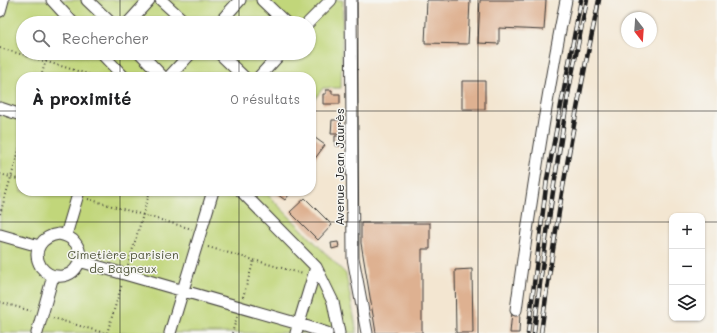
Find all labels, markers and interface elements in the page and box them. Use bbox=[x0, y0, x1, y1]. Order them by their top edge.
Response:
north arrow bbox=[621, 12, 657, 48]
search box bbox=[16, 16, 316, 60]
icon: search bbox=[30, 27, 52, 49]
text: Rechercher bbox=[62, 28, 149, 48]
text: À proximité bbox=[32, 87, 131, 109]
text: 0 résultats bbox=[230, 90, 300, 107]
street label: Avenue Jean Jaurès bbox=[331, 108, 347, 226]
map controls bbox=[669, 213, 705, 321]
button: + bbox=[669, 213, 705, 249]
park label: Cimetière parisien de Bagneux bbox=[67, 246, 179, 276]
button: − bbox=[669, 249, 705, 285]
button: layers bbox=[669, 285, 705, 321]

